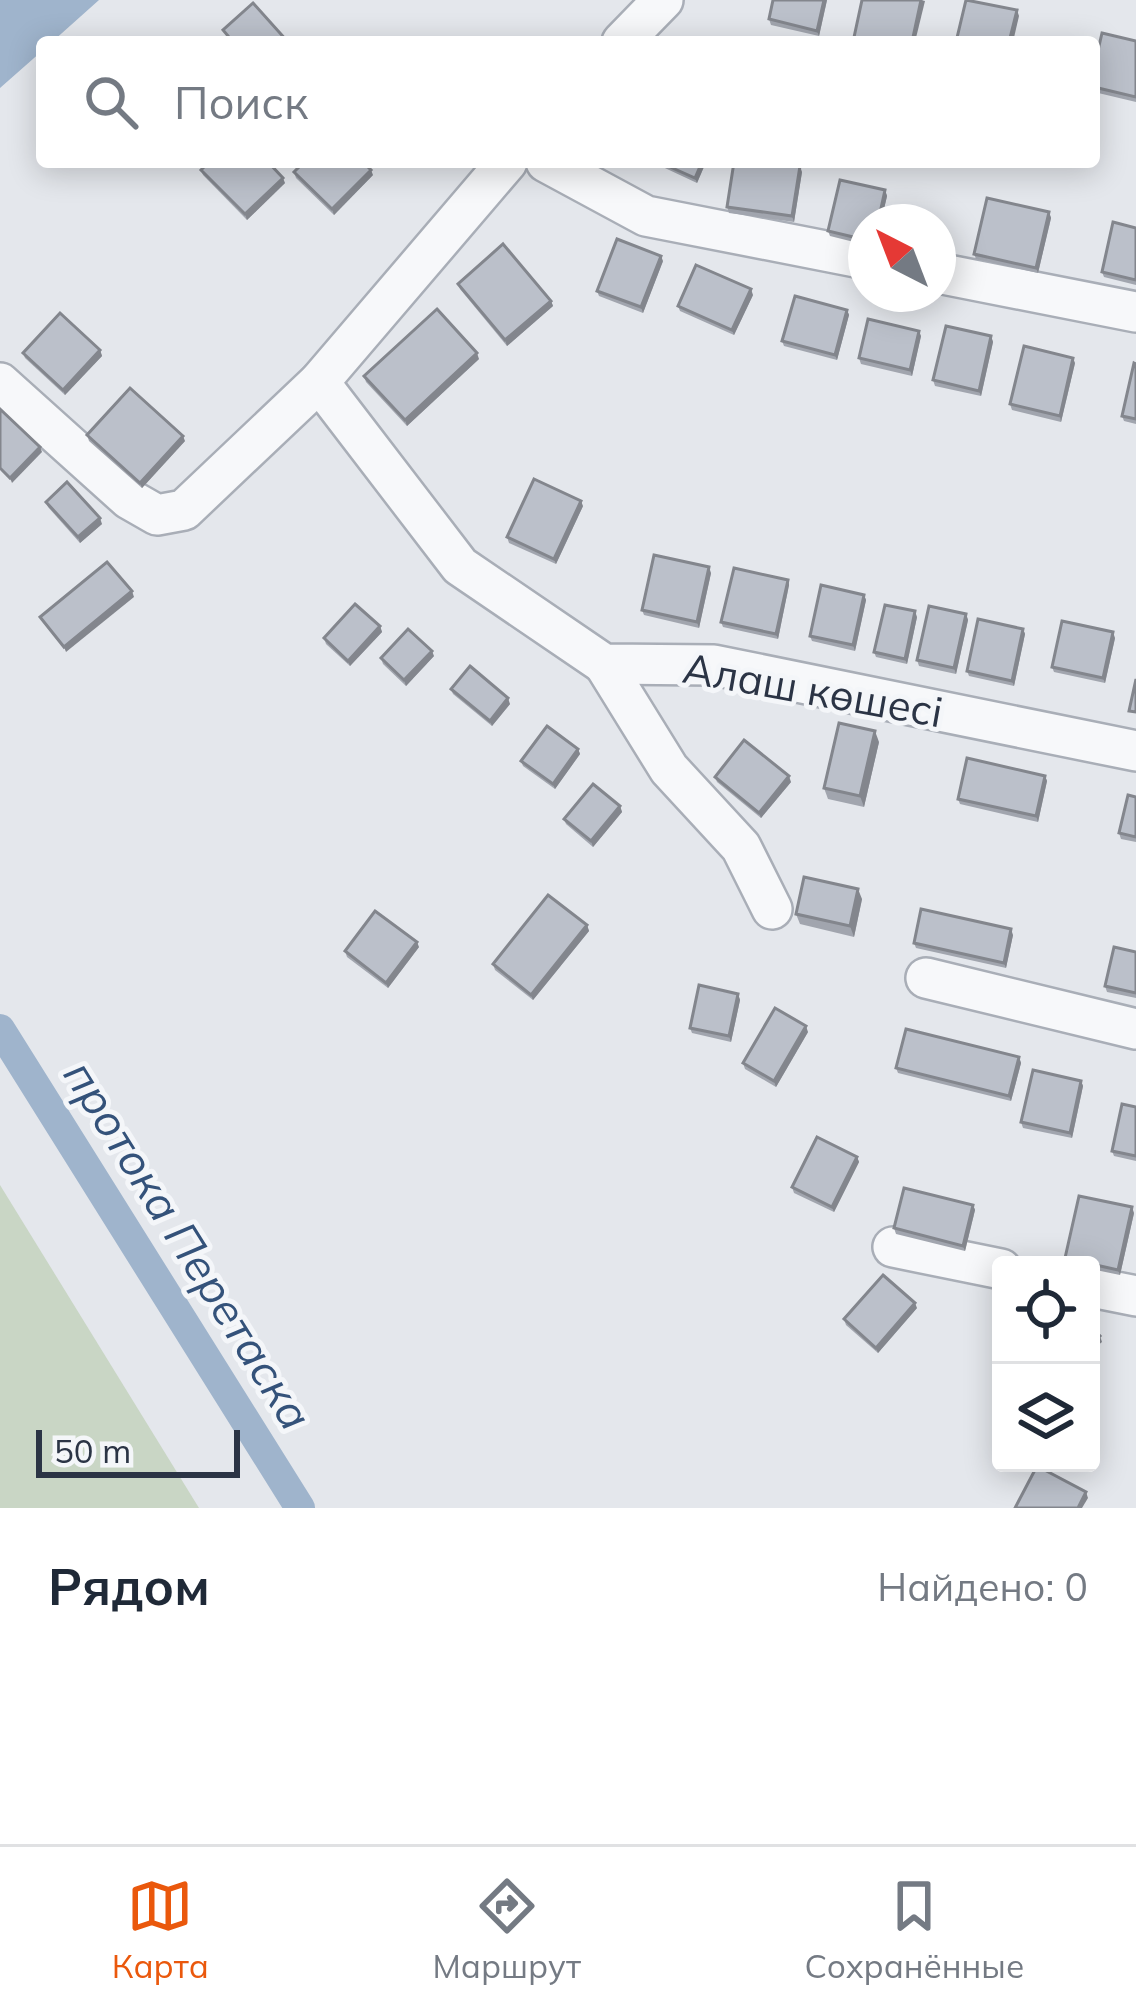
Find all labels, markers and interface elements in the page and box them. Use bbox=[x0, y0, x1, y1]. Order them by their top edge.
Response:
search box bbox=[36, 36, 1100, 168]
icon: search bbox=[78, 69, 144, 135]
text: Поиск bbox=[174, 74, 308, 130]
north arrow bbox=[848, 204, 956, 312]
street label: Алаш көшесі bbox=[679, 641, 947, 738]
water label: протока Перетаска bbox=[53, 1050, 325, 1439]
map controls bbox=[992, 1256, 1100, 1472]
button: locate bbox=[992, 1256, 1100, 1364]
button: layers bbox=[992, 1364, 1100, 1472]
scale bar bbox=[36, 1424, 240, 1477]
text: 50 m bbox=[54, 1430, 131, 1471]
text: Рядом bbox=[48, 1554, 210, 1618]
text: Найдено: 0 bbox=[877, 1562, 1088, 1611]
tab: Карта bbox=[112, 1873, 209, 1986]
tab: Маршрут bbox=[433, 1873, 581, 1986]
tab: Сохранённые bbox=[805, 1873, 1024, 1986]

